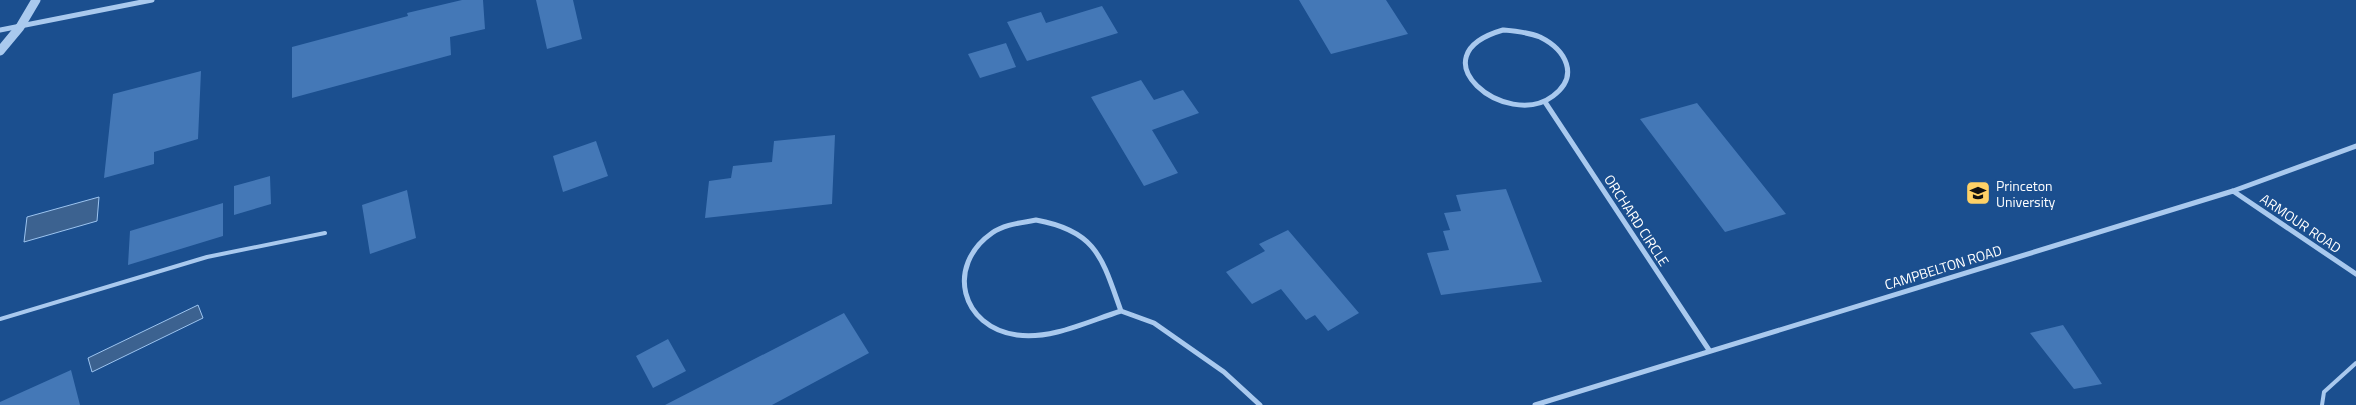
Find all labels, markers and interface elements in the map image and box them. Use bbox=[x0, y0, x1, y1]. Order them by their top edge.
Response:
street label: ORCHARD CIRCLE bbox=[1599, 170, 1675, 270]
place label: Princeton University bbox=[1996, 175, 2056, 212]
school or university icon: Princeton University bbox=[1965, 180, 1991, 206]
street label: ARMOUR ROAD bbox=[2256, 188, 2346, 258]
street label: CAMPBELTON ROAD bbox=[1882, 239, 2004, 295]

